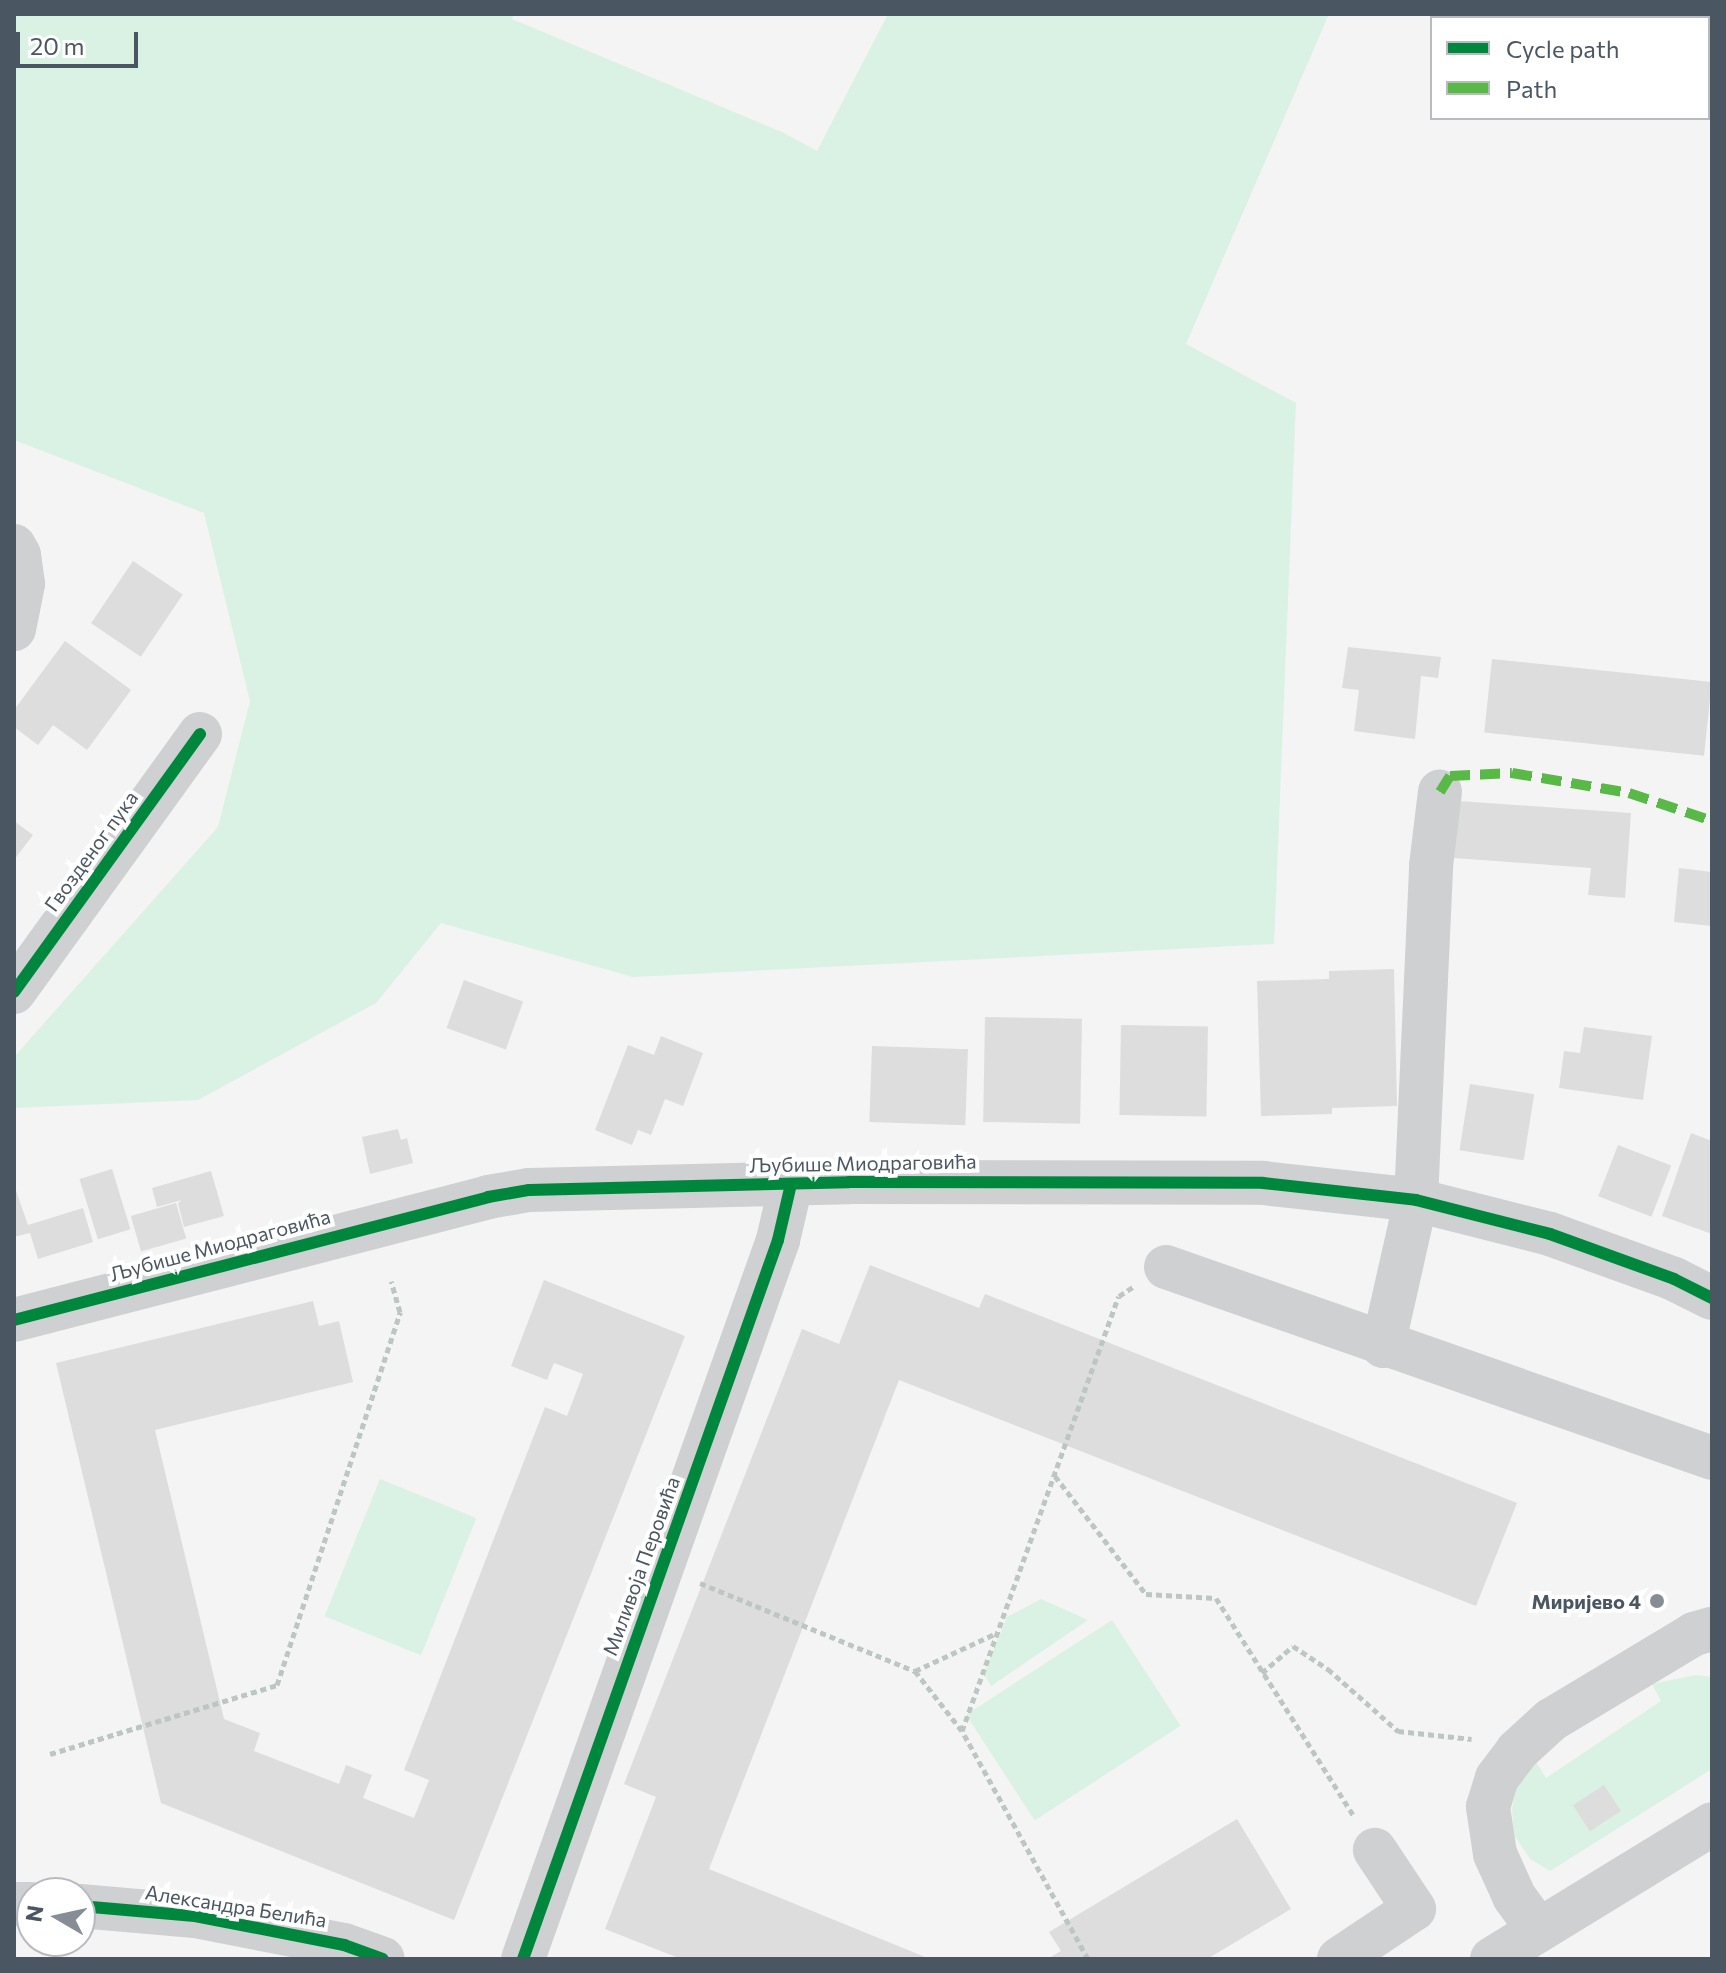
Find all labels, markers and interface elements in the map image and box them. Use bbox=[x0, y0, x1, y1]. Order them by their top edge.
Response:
scale bar bbox=[20, 16, 142, 66]
legend bbox=[1430, 16, 1710, 120]
text: 20 m bbox=[30, 31, 84, 60]
text: Cycle path bbox=[1506, 34, 1620, 63]
text: Path bbox=[1506, 74, 1557, 103]
street label: Гвозденог пука bbox=[39, 786, 143, 916]
street label: Љубише Миодраговића bbox=[749, 1149, 977, 1177]
street label: Љубише Миодраговића bbox=[107, 1204, 333, 1286]
street label: Миливоја Перовића bbox=[597, 1473, 685, 1659]
place label: Миријево 4 bbox=[1532, 1589, 1641, 1613]
marker: Миријево 4 bbox=[1648, 1592, 1666, 1610]
north arrow bbox=[16, 1877, 96, 1957]
street label: Александра Белића bbox=[144, 1880, 328, 1932]
text: N bbox=[19, 1903, 48, 1924]

